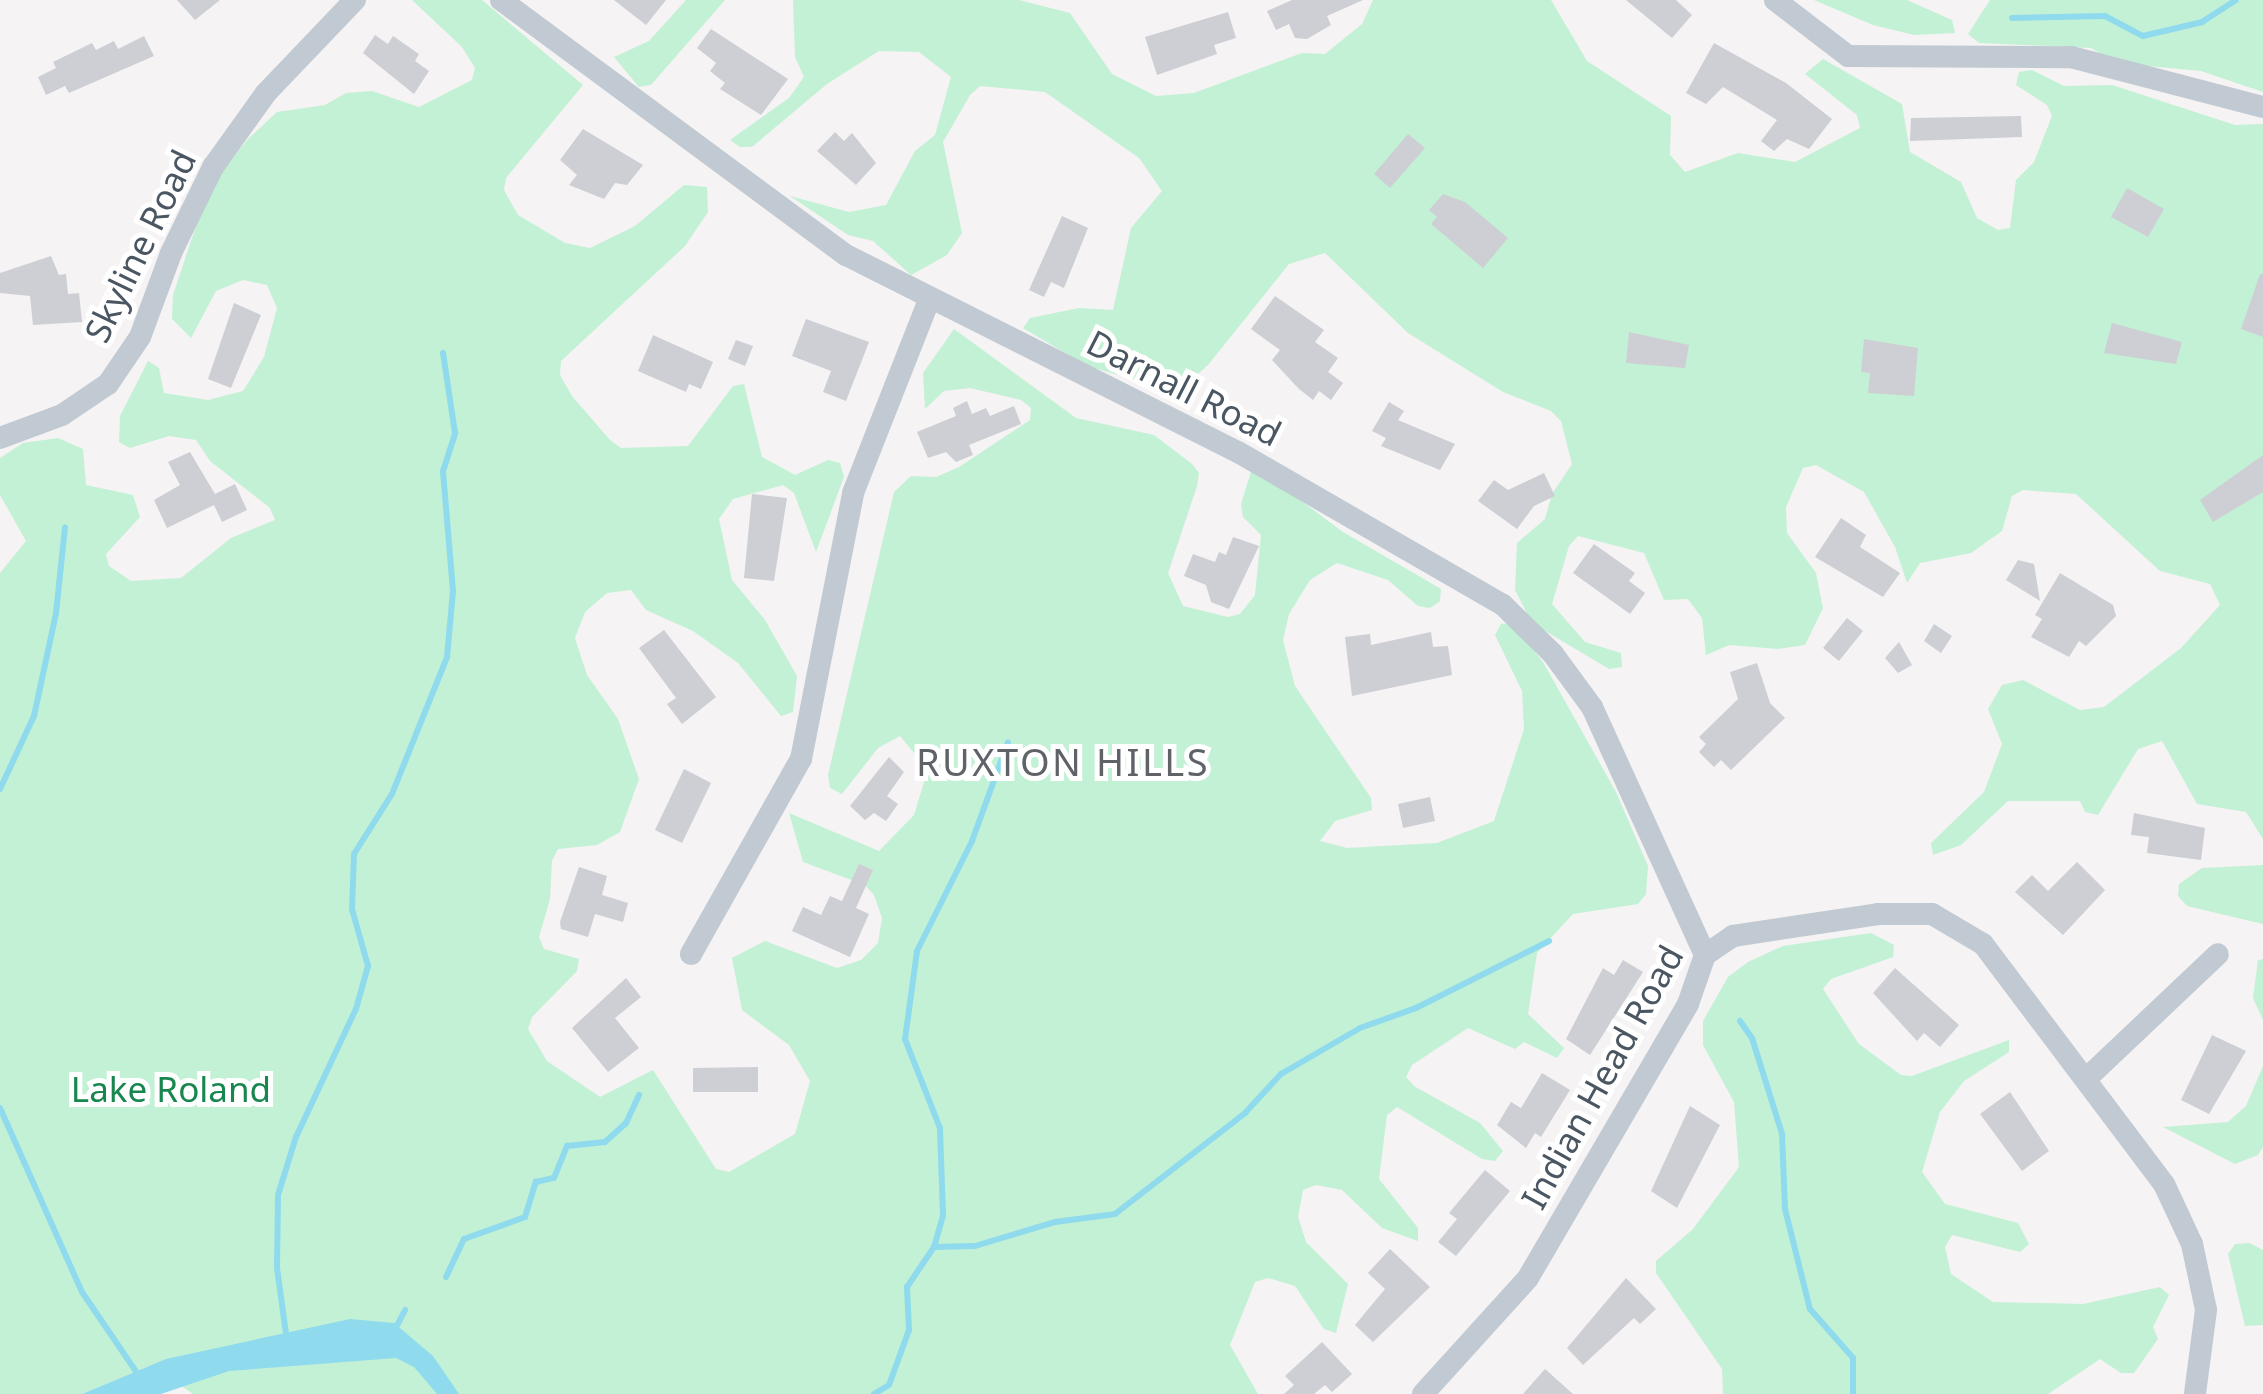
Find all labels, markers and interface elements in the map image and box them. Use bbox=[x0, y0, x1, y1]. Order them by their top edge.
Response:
street label: Skyline Road bbox=[75, 143, 205, 349]
street label: Darnall Road bbox=[1080, 321, 1288, 455]
district label: RUXTON HILLS bbox=[916, 739, 1210, 785]
street label: Indian Head Road bbox=[1512, 938, 1692, 1216]
park label: Lake Roland bbox=[71, 1068, 271, 1110]

